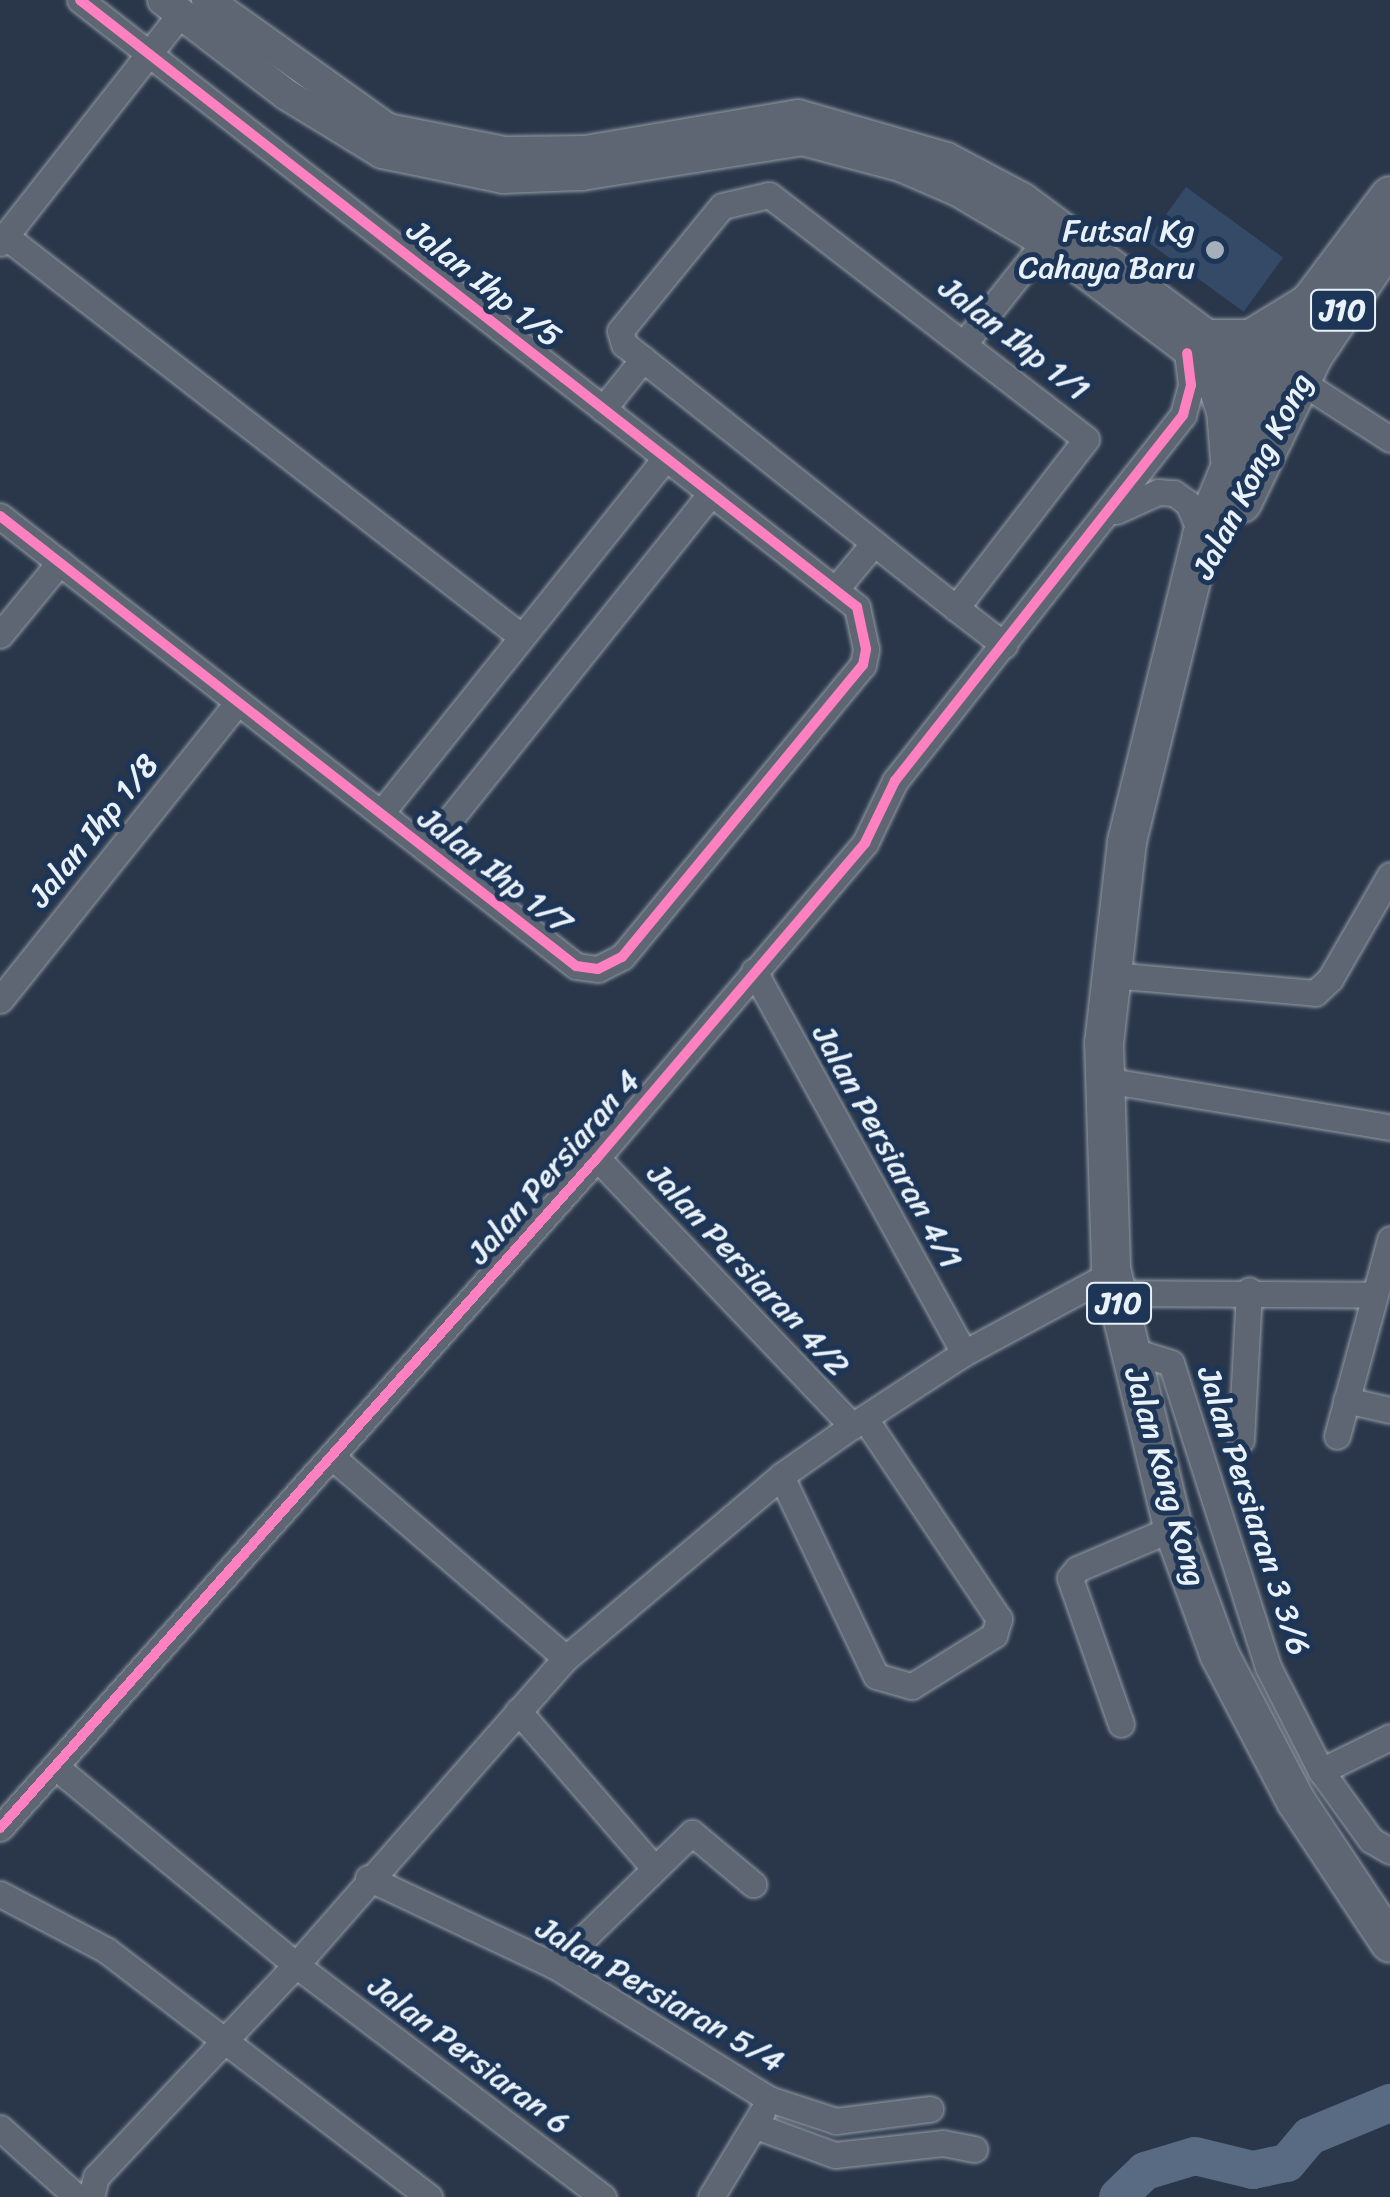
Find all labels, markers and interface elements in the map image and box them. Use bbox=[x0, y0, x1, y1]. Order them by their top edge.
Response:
street label: Jalan Ihp 1/5 bbox=[399, 212, 569, 356]
place label: Futsal Kg Cahaya Baru bbox=[1019, 213, 1195, 288]
marker: Futsal Kg Cahaya Baru bbox=[1204, 239, 1226, 261]
street label: Jalan Ihp 1/1 bbox=[931, 269, 1097, 409]
road number: J10 bbox=[1308, 285, 1378, 335]
street label: Jalan Kong Kong bbox=[1184, 366, 1322, 586]
street label: Jalan Ihp 1/8 bbox=[21, 747, 167, 915]
street label: Jalan Ihp 1/7 bbox=[411, 799, 579, 943]
street label: Jalan Persiaran 4/1 bbox=[804, 1018, 970, 1276]
street label: Jalan Persiaran 4 bbox=[459, 1062, 649, 1272]
street label: Jalan Persiaran 4/2 bbox=[639, 1155, 857, 1385]
road number: J10 bbox=[1084, 1278, 1154, 1328]
street label: Jalan Persiaran 3 3/6 bbox=[1188, 1361, 1318, 1661]
street label: Jalan Kong Kong bbox=[1115, 1362, 1215, 1592]
street label: Jalan Persiaran 5/4 bbox=[529, 1908, 791, 2082]
street label: Jalan Persiaran 6 bbox=[360, 1966, 578, 2144]

